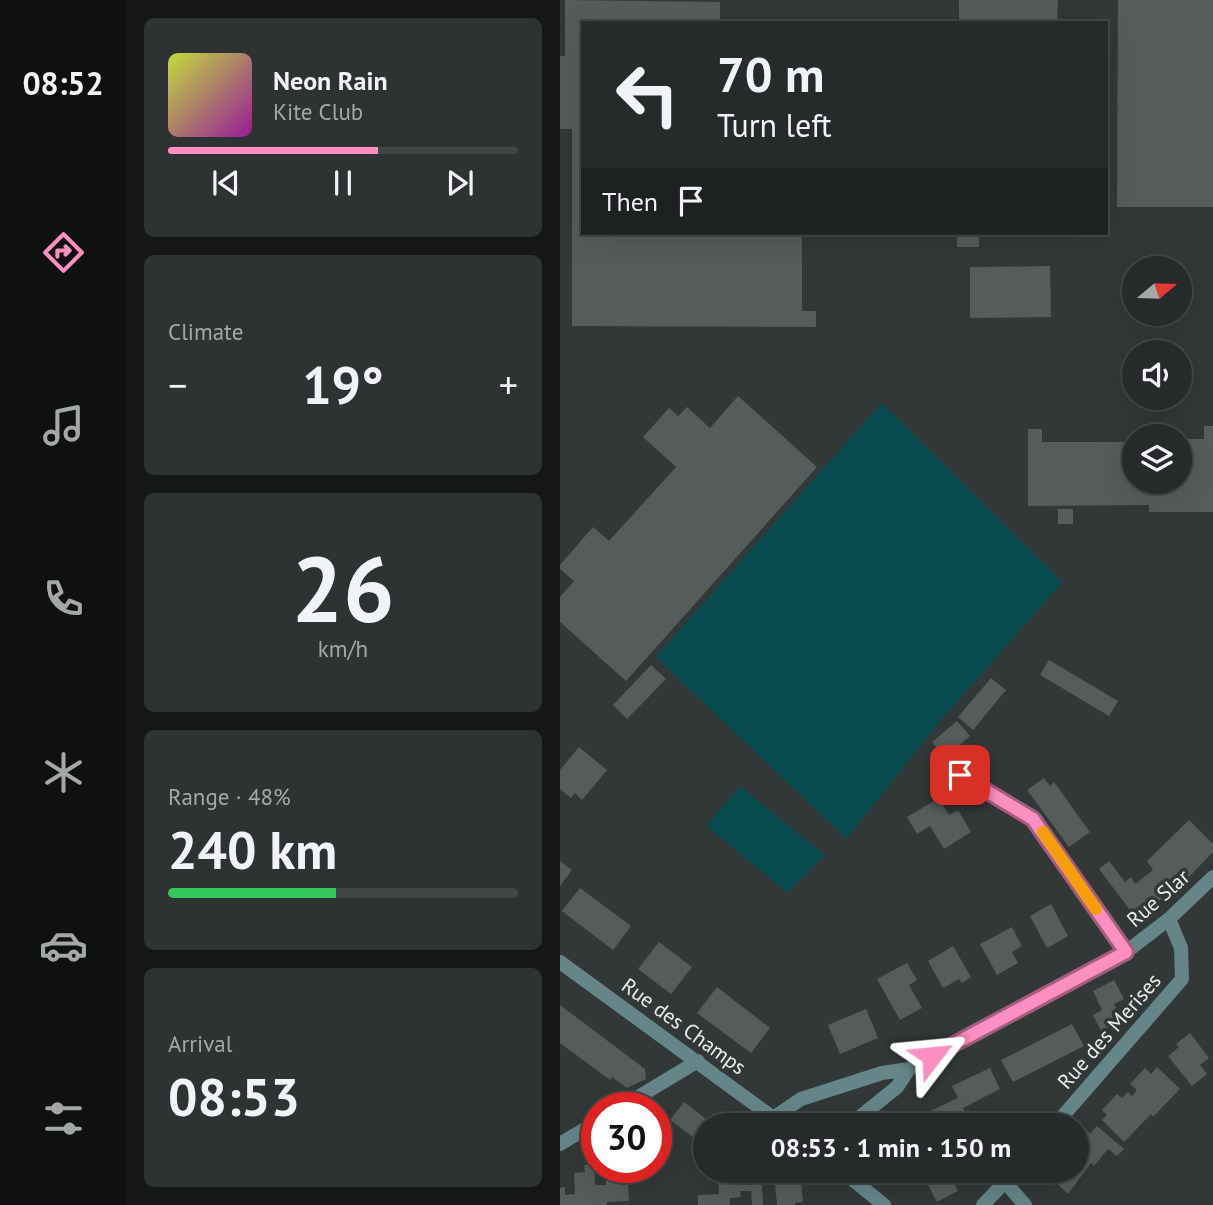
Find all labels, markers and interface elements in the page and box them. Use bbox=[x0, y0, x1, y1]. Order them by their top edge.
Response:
text: 70 m bbox=[717, 42, 824, 106]
icon: left bbox=[602, 49, 693, 140]
text: 08:52 bbox=[22, 62, 104, 104]
text: Neon Rain bbox=[273, 64, 388, 97]
text: Kite Club bbox=[273, 97, 363, 126]
text: Turn left bbox=[717, 104, 832, 146]
icon: previous bbox=[207, 164, 245, 202]
icon: pause bbox=[324, 164, 362, 202]
icon: next bbox=[441, 164, 479, 202]
icon: arrive bbox=[672, 182, 710, 220]
text: Then bbox=[602, 185, 658, 218]
icon: directions bbox=[39, 228, 88, 277]
north arrow bbox=[1122, 256, 1192, 326]
map controls bbox=[1122, 256, 1192, 494]
text: Climate bbox=[168, 317, 243, 346]
button: sound bbox=[1122, 340, 1192, 410]
text: 19° bbox=[302, 351, 384, 418]
text: − bbox=[168, 360, 187, 409]
text: + bbox=[499, 360, 518, 409]
icon: music bbox=[39, 401, 88, 450]
button: layers bbox=[1122, 424, 1192, 494]
text: 26 bbox=[291, 529, 395, 647]
icon: phone bbox=[39, 574, 88, 623]
text: km/h bbox=[318, 634, 368, 663]
pin bbox=[930, 745, 990, 805]
icon: climate bbox=[39, 748, 88, 797]
icon: arrive bbox=[941, 756, 979, 794]
text: Range · 48% bbox=[168, 782, 291, 811]
text: 240 km bbox=[168, 816, 337, 883]
street label: Rue Slar bbox=[1121, 863, 1195, 933]
icon: car bbox=[39, 921, 88, 970]
street label: Rue des Merises bbox=[1051, 968, 1167, 1094]
street label: Rue des Champs bbox=[616, 972, 752, 1080]
position arrow bbox=[895, 1019, 969, 1093]
text: Arrival bbox=[168, 1029, 232, 1058]
text: 08:53 bbox=[168, 1063, 300, 1130]
speed limit sign: 30 bbox=[581, 1092, 672, 1183]
icon: filters bbox=[39, 1094, 88, 1143]
text: 08:53 · 1 min · 150 m bbox=[771, 1131, 1011, 1164]

